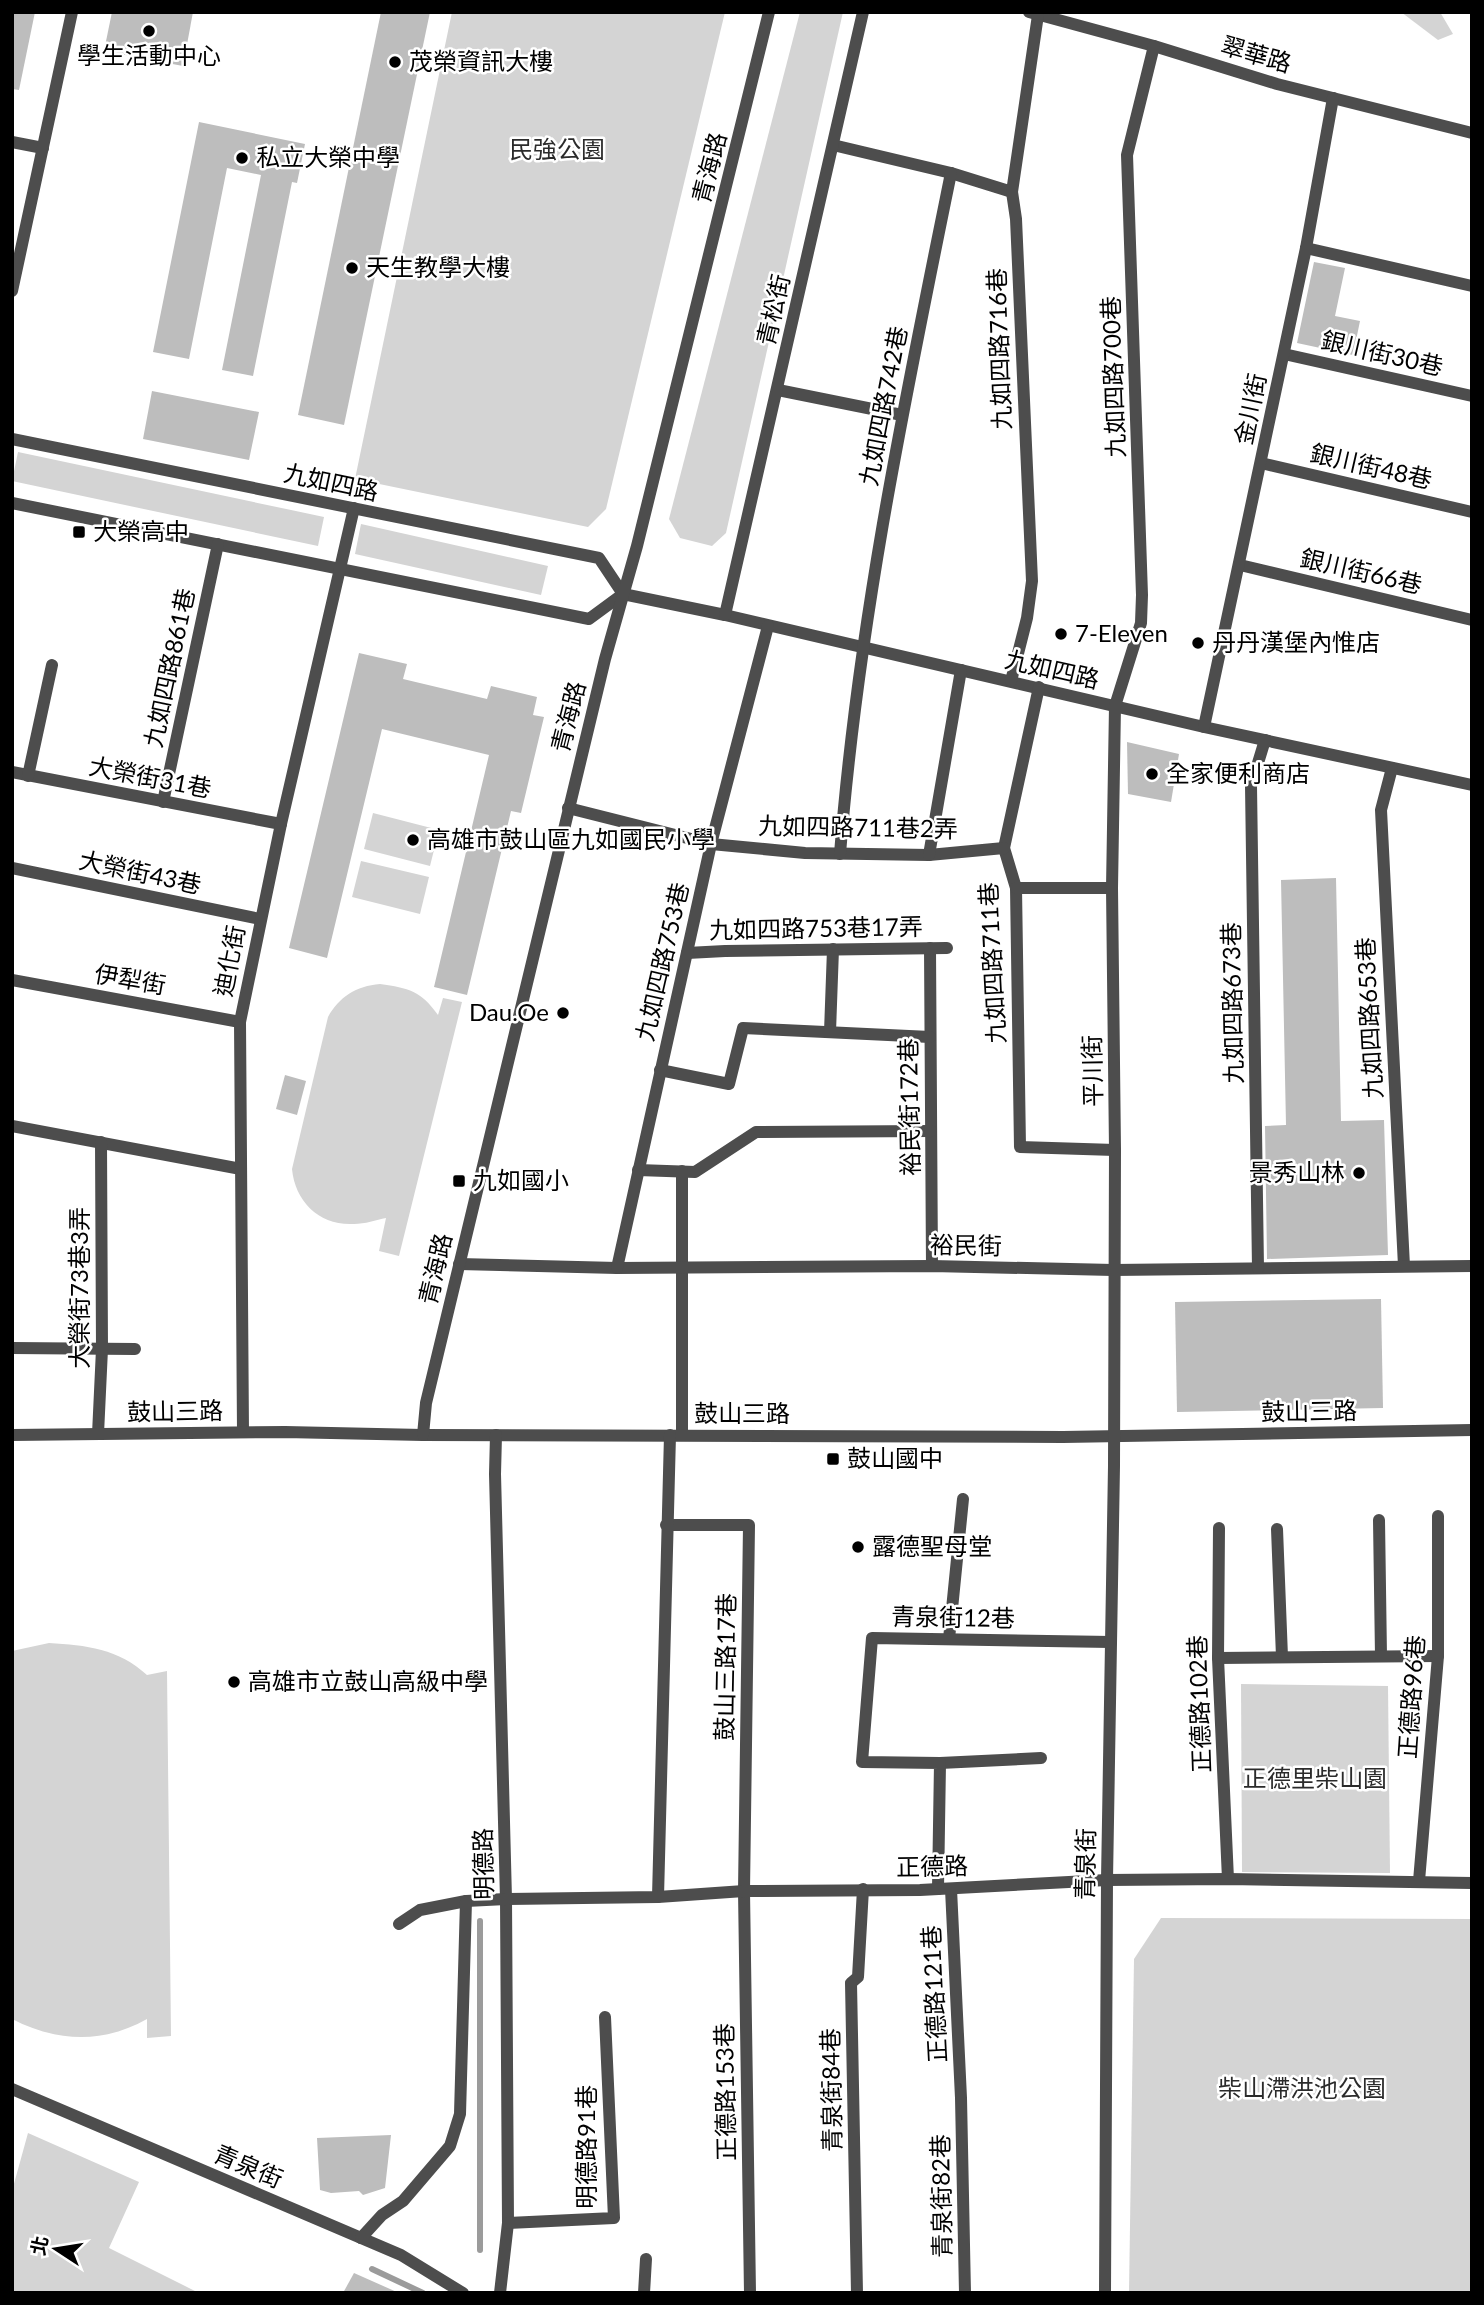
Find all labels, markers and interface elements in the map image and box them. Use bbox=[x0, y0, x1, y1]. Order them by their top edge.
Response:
marker: 學生活動中心 bbox=[141, 23, 157, 39]
street label: 翠華路 bbox=[1218, 30, 1295, 77]
place label: 學生活動中心 bbox=[77, 40, 221, 69]
place label: 茂榮資訊大樓 bbox=[409, 46, 553, 75]
marker: 茂榮資訊大樓 bbox=[387, 54, 403, 70]
street label: 青海路 bbox=[686, 129, 731, 206]
park label: 民強公園 bbox=[509, 134, 605, 163]
place label: 私立大榮中學 bbox=[256, 142, 400, 171]
marker: 私立大榮中學 bbox=[234, 150, 250, 166]
place label: 天生教學大樓 bbox=[366, 252, 510, 281]
marker: 天生教學大樓 bbox=[344, 260, 360, 276]
street label: 九如四路716巷 bbox=[981, 268, 1016, 430]
street label: 青松街 bbox=[750, 271, 795, 348]
street label: 九如四路700巷 bbox=[1095, 296, 1130, 458]
street label: 九如四路742巷 bbox=[853, 324, 912, 488]
street label: 銀川街30巷 bbox=[1319, 324, 1446, 381]
street label: 金川街 bbox=[1228, 370, 1271, 447]
street label: 銀川街48巷 bbox=[1308, 437, 1435, 494]
street label: 九如四路 bbox=[281, 457, 381, 506]
place label: 大榮高中 bbox=[93, 516, 189, 545]
marker: 大榮高中 bbox=[71, 524, 87, 540]
street label: 銀川街66巷 bbox=[1298, 542, 1425, 599]
street label: 九如四路861巷 bbox=[138, 586, 200, 750]
place label: 7-Eleven bbox=[1075, 618, 1168, 647]
marker: 7-Eleven bbox=[1053, 626, 1069, 642]
place label: 丹丹漢堡內惟店 bbox=[1212, 627, 1380, 656]
marker: 丹丹漢堡內惟店 bbox=[1190, 635, 1206, 651]
street label: 九如四路 bbox=[1002, 644, 1102, 693]
street label: 青海路 bbox=[545, 678, 590, 755]
street label: 大榮街31巷 bbox=[87, 750, 214, 803]
place label: 全家便利商店 bbox=[1166, 758, 1310, 787]
marker: 全家便利商店 bbox=[1144, 766, 1160, 782]
street label: 九如四路711巷2弄 bbox=[758, 810, 958, 843]
place label: 高雄市鼓山區九如國民小學 bbox=[427, 824, 715, 853]
marker: 高雄市鼓山區九如國民小學 bbox=[405, 832, 421, 848]
street label: 大榮街43巷 bbox=[77, 844, 204, 899]
street label: 九如四路753巷 bbox=[629, 880, 694, 1044]
street label: 九如四路711巷 bbox=[973, 882, 1010, 1045]
street label: 九如四路753巷17弄 bbox=[709, 911, 923, 944]
street label: 九如四路673巷 bbox=[1216, 922, 1247, 1084]
street label: 迪化街 bbox=[207, 923, 250, 999]
street label: 九如四路653巷 bbox=[1350, 937, 1387, 1100]
street label: 伊犁街 bbox=[92, 958, 168, 999]
place label: Dau.Oe bbox=[469, 997, 549, 1026]
marker: Dau.Oe bbox=[555, 1005, 571, 1021]
street label: 平川街 bbox=[1076, 1035, 1107, 1107]
street label: 裕民街172巷 bbox=[893, 1038, 924, 1176]
place label: 景秀山林 bbox=[1249, 1157, 1345, 1186]
place label: 九如國小 bbox=[473, 1165, 569, 1194]
marker: 景秀山林 bbox=[1351, 1165, 1367, 1181]
marker: 九如國小 bbox=[451, 1173, 467, 1189]
street label: 大榮街73巷3弄 bbox=[64, 1207, 93, 1369]
street label: 裕民街 bbox=[930, 1229, 1002, 1260]
street label: 青海路 bbox=[412, 1230, 457, 1307]
street label: 鼓山三路 bbox=[127, 1395, 223, 1426]
street label: 鼓山三路 bbox=[1261, 1395, 1357, 1426]
street label: 鼓山三路 bbox=[694, 1398, 790, 1427]
place label: 鼓山國中 bbox=[847, 1443, 943, 1472]
marker: 鼓山國中 bbox=[825, 1451, 841, 1467]
place label: 露德聖母堂 bbox=[872, 1531, 992, 1560]
marker: 露德聖母堂 bbox=[850, 1539, 866, 1555]
street label: 鼓山三路17巷 bbox=[709, 1593, 740, 1741]
street label: 青泉街12巷 bbox=[891, 1601, 1015, 1632]
street label: 正德路96巷 bbox=[1392, 1634, 1429, 1760]
street label: 正德路102巷 bbox=[1182, 1635, 1215, 1773]
place label: 高雄市立鼓山高級中學 bbox=[248, 1666, 488, 1695]
marker: 高雄市立鼓山高級中學 bbox=[226, 1674, 242, 1690]
park label: 正德里柴山園 bbox=[1243, 1763, 1387, 1792]
street label: 明德路 bbox=[467, 1828, 498, 1900]
street label: 青泉街 bbox=[1069, 1828, 1100, 1900]
street label: 正德路 bbox=[896, 1850, 968, 1881]
street label: 正德路121巷 bbox=[915, 1925, 952, 2064]
street label: 正德路153巷 bbox=[709, 2023, 740, 2161]
street label: 青泉街84巷 bbox=[815, 2028, 846, 2152]
park label: 柴山滯洪池公園 bbox=[1218, 2073, 1386, 2102]
street label: 明德路91巷 bbox=[571, 2085, 600, 2209]
street label: 青泉街82巷 bbox=[925, 2134, 956, 2258]
street label: 青泉街 bbox=[210, 2138, 287, 2193]
north arrow bbox=[21, 2214, 91, 2284]
text: 北 bbox=[26, 2234, 52, 2257]

